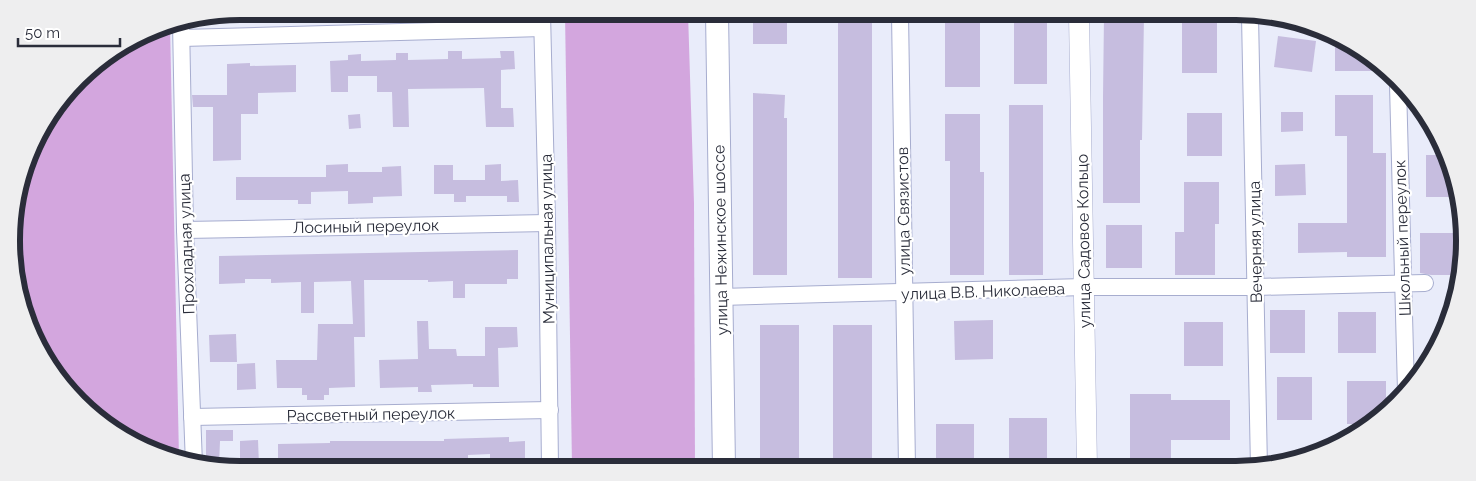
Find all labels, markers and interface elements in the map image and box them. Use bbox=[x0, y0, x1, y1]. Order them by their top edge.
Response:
scale bar bbox=[18, 15, 120, 47]
text: 50 m bbox=[25, 24, 60, 42]
street label: улица Нежинское шоссе bbox=[709, 145, 732, 335]
street label: улица Связистов bbox=[893, 147, 914, 275]
street label: Муниципальная улица bbox=[537, 154, 558, 324]
street label: улица Садовое Кольцо bbox=[1072, 154, 1095, 328]
street label: Школьный переулок bbox=[1390, 159, 1415, 316]
street label: Прохладная улица bbox=[175, 173, 198, 315]
street label: Вечерняя улица bbox=[1245, 181, 1266, 303]
street label: Лосиный переулок bbox=[293, 216, 439, 237]
street label: улица В.В. Николаева bbox=[901, 279, 1065, 304]
street label: Рассветный переулок bbox=[287, 404, 455, 425]

